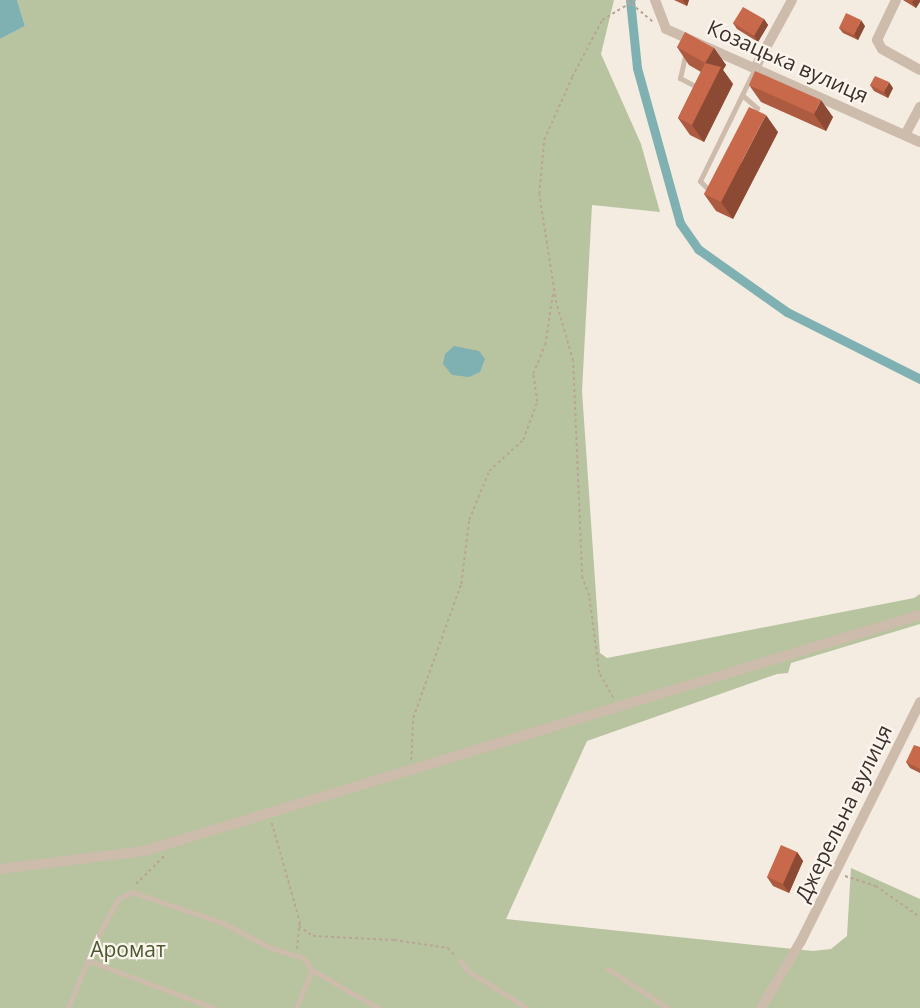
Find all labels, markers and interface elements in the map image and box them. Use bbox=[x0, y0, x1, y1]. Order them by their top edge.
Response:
street label: Козацька вулиця bbox=[704, 14, 872, 108]
street label: Джерельна вулиця bbox=[789, 720, 897, 906]
park label: Аромат bbox=[90, 936, 166, 962]

